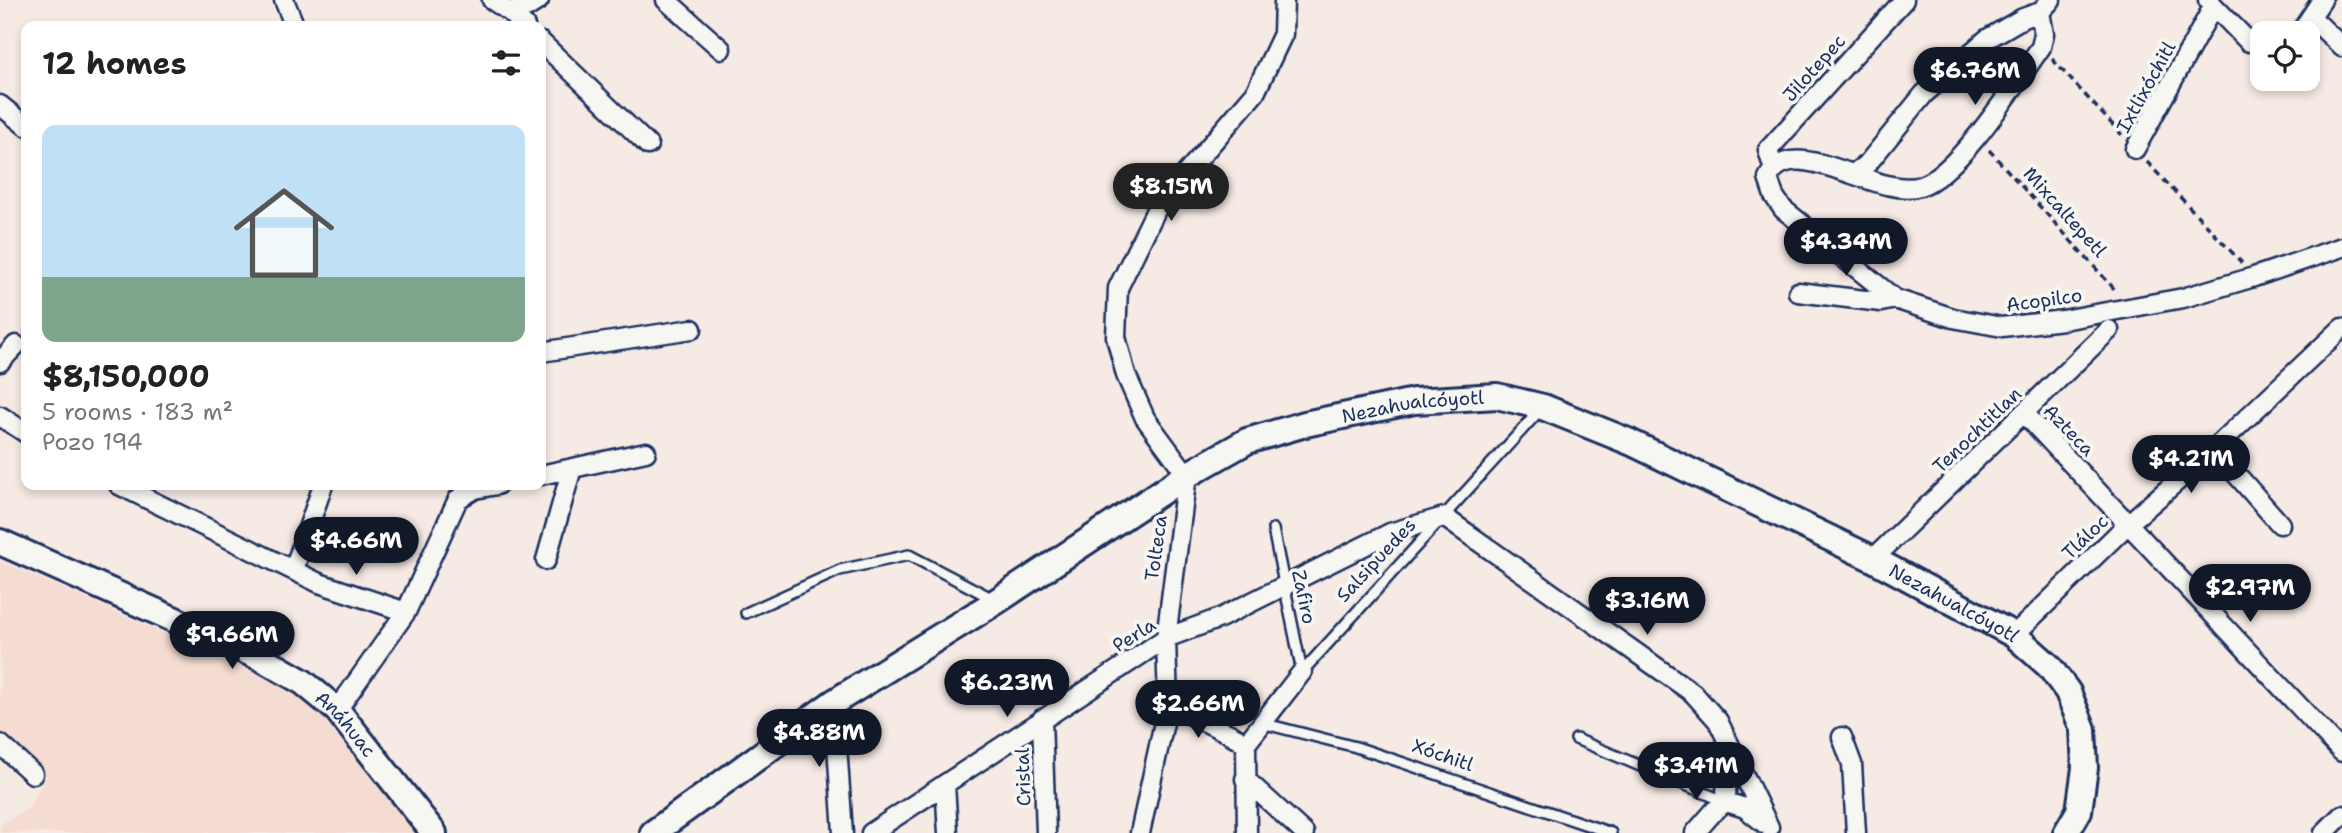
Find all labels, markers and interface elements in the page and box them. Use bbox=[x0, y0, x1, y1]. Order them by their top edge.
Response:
map controls bbox=[2250, 21, 2320, 91]
button: locate bbox=[2250, 21, 2320, 91]
street label: Jilotepec bbox=[1777, 29, 1851, 107]
street label: Ixtlixóchitl bbox=[2111, 37, 2181, 137]
text: 12 homes bbox=[42, 43, 186, 84]
icon: filters bbox=[487, 44, 525, 82]
pin: $6.76M bbox=[1918, 48, 2032, 107]
text: $6.76M bbox=[1930, 55, 2020, 85]
street label: Mixcaltepetl bbox=[2018, 162, 2112, 263]
pin: $8.15M bbox=[1114, 164, 1228, 223]
icon: home bbox=[221, 170, 347, 296]
text: $8.15M bbox=[1129, 171, 1213, 201]
pin: $4.34M bbox=[1789, 218, 1903, 278]
text: $4.34M bbox=[1800, 226, 1892, 256]
street label: Acopilco bbox=[2004, 282, 2084, 318]
text: $8,150,000 bbox=[42, 356, 210, 397]
street label: Tenochtitlan bbox=[1927, 381, 2027, 479]
street label: Nezahualcóyotl bbox=[1339, 384, 1485, 428]
text: 5 rooms · 183 m² bbox=[42, 397, 233, 427]
street label: Azteca bbox=[2038, 398, 2100, 462]
text: Pozo 194 bbox=[42, 427, 143, 457]
pin: $4.21M bbox=[2134, 435, 2248, 495]
text: $4.21M bbox=[2148, 443, 2234, 473]
street label: Tláloc bbox=[2056, 509, 2114, 565]
street label: Salsipuedes bbox=[1331, 513, 1421, 607]
street label: Tolteca bbox=[1139, 514, 1173, 582]
pin: $4.66M bbox=[299, 518, 413, 577]
text: $4.66M bbox=[310, 525, 402, 555]
street label: Nezahualcóyotl bbox=[1885, 558, 2025, 647]
pin: $2.97M bbox=[2193, 564, 2307, 624]
street label: Zafiro bbox=[1286, 568, 1322, 626]
text: $2.97M bbox=[2205, 572, 2295, 602]
pin: $3.16M bbox=[1590, 578, 1704, 637]
text: $3.16M bbox=[1604, 585, 1690, 615]
pin: $9.66M bbox=[175, 612, 289, 671]
street label: Perla bbox=[1108, 612, 1161, 658]
text: $9.66M bbox=[186, 619, 278, 649]
pin: $6.23M bbox=[950, 660, 1064, 719]
text: $6.23M bbox=[960, 667, 1054, 697]
pin: $2.66M bbox=[1141, 680, 1255, 740]
street label: Anáhuac bbox=[310, 685, 382, 762]
text: $2.66M bbox=[1151, 688, 1245, 718]
pin: $4.88M bbox=[762, 710, 876, 769]
text: $4.88M bbox=[773, 717, 865, 747]
street label: Xóchitl bbox=[1409, 733, 1477, 777]
pin: $3.41M bbox=[1639, 742, 1753, 802]
street label: Cristal bbox=[1009, 747, 1037, 807]
text: $3.41M bbox=[1654, 750, 1738, 780]

